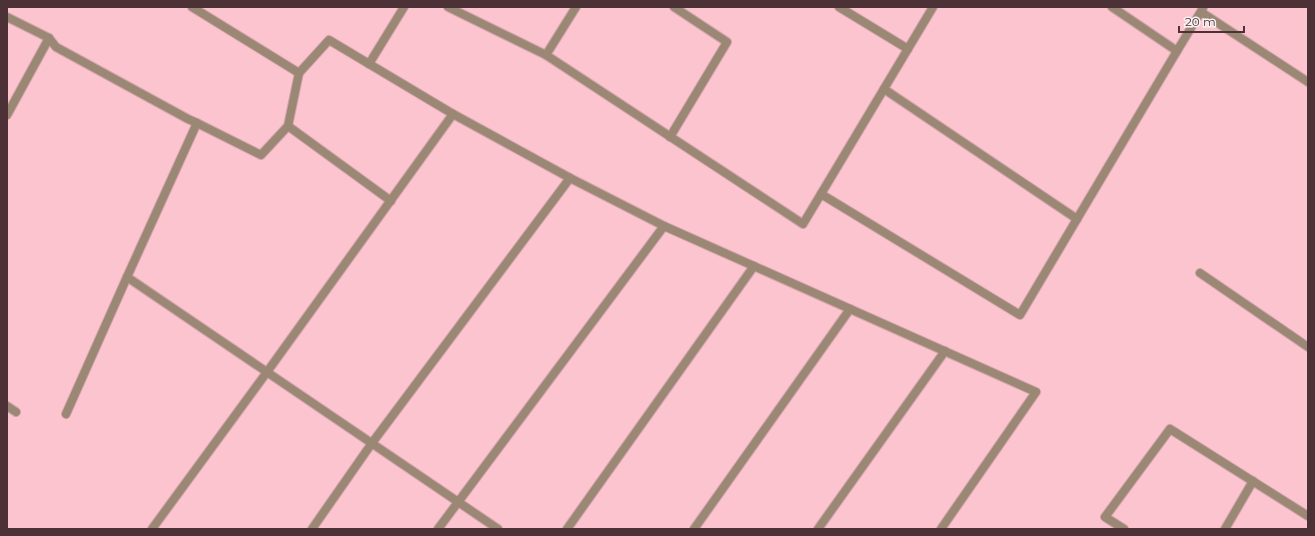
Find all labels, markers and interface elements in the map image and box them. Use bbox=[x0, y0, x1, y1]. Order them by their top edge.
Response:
scale bar bbox=[1179, 8, 1244, 34]
text: 20 m bbox=[1185, 14, 1216, 29]

